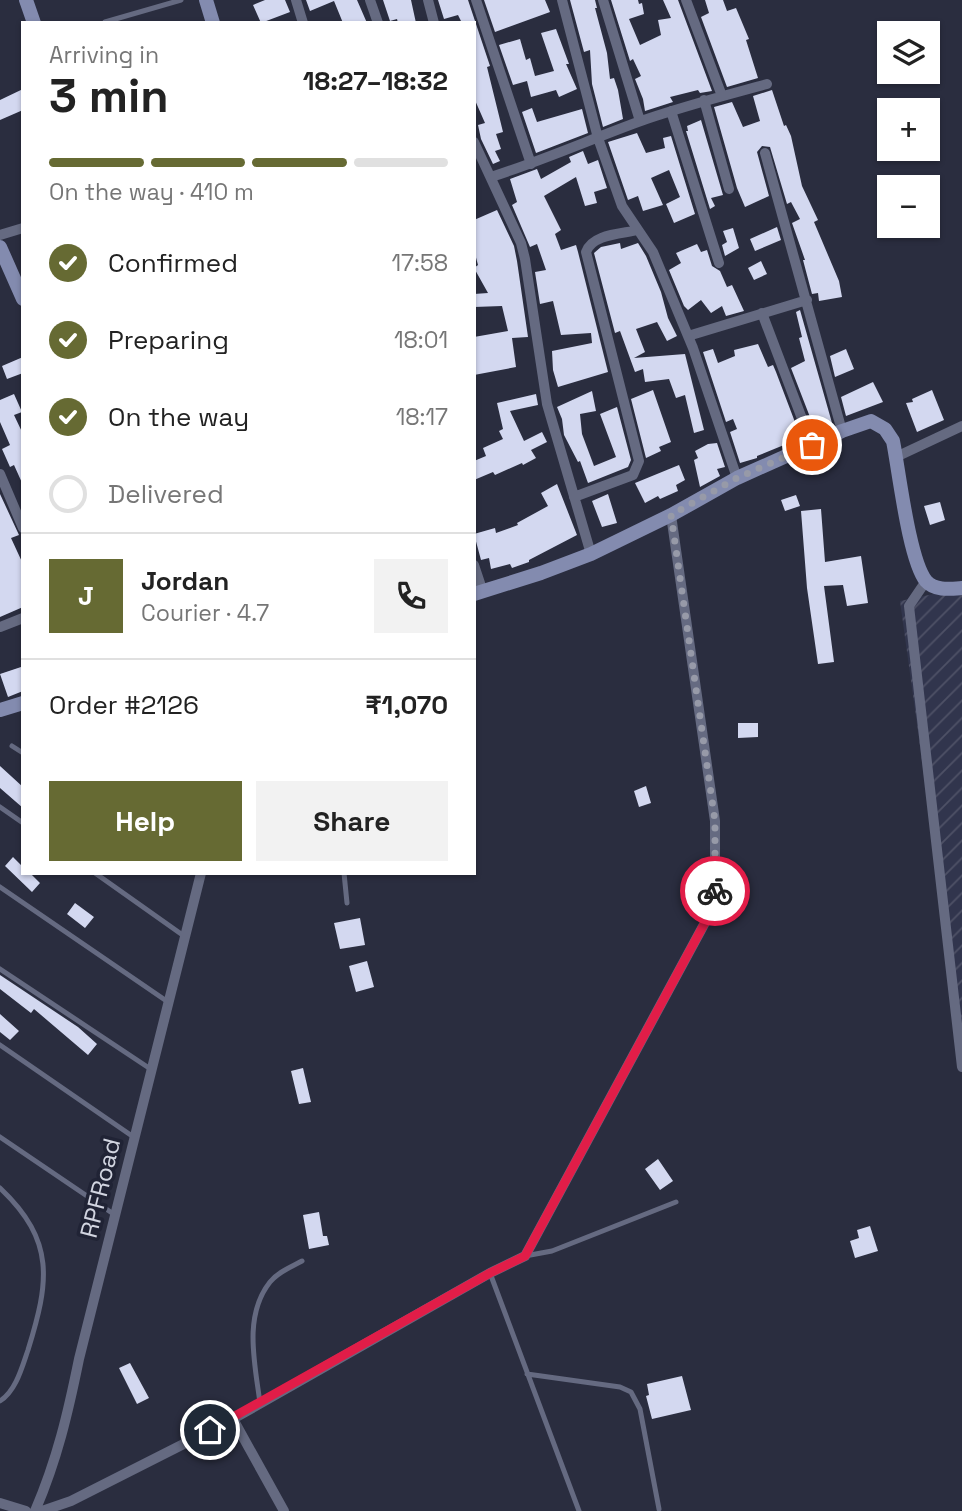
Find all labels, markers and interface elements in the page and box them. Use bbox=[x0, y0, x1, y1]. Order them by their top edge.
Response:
map controls bbox=[877, 21, 940, 238]
button: layers bbox=[877, 21, 940, 84]
text: Arriving in bbox=[49, 40, 159, 70]
text: 18:27–18:32 bbox=[303, 64, 448, 98]
text: 3 min bbox=[49, 67, 169, 125]
button: + bbox=[877, 98, 940, 161]
button: − bbox=[877, 175, 940, 238]
text: On the way · 410 m bbox=[49, 177, 254, 207]
icon: check bbox=[49, 244, 87, 282]
text: Confirmed bbox=[108, 246, 238, 280]
text: 17:58 bbox=[391, 248, 448, 278]
icon: check bbox=[49, 321, 87, 359]
text: Preparing bbox=[108, 323, 229, 357]
text: 18:01 bbox=[394, 325, 448, 355]
icon: check bbox=[49, 398, 87, 436]
text: On the way bbox=[108, 400, 249, 434]
text: 18:17 bbox=[396, 402, 448, 432]
pin bbox=[782, 415, 842, 475]
icon: bag bbox=[793, 426, 831, 464]
text: Delivered bbox=[108, 477, 224, 511]
button: phone bbox=[374, 559, 448, 633]
text: Jordan bbox=[141, 564, 229, 598]
text: J bbox=[78, 579, 94, 613]
text: Courier · 4.7 bbox=[141, 598, 269, 628]
text: Order #2126 bbox=[49, 688, 199, 722]
text: ₹1,070 bbox=[365, 688, 448, 722]
button: Help bbox=[49, 781, 242, 861]
button: Share bbox=[256, 781, 448, 861]
courier bbox=[680, 856, 750, 926]
icon: bike bbox=[696, 872, 734, 910]
street label: RPFRoad bbox=[73, 1135, 127, 1241]
pin bbox=[180, 1400, 240, 1460]
icon: home bbox=[191, 1411, 229, 1449]

